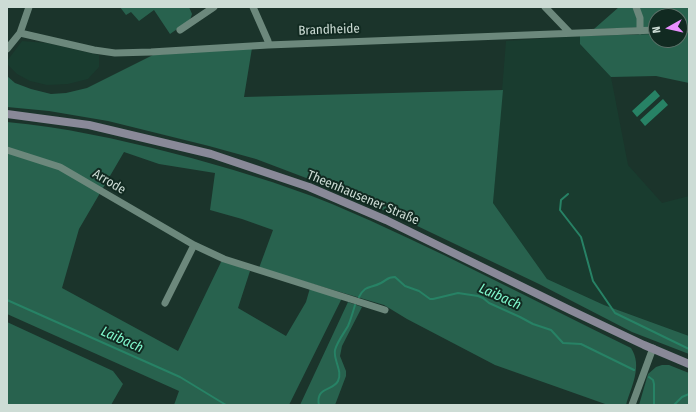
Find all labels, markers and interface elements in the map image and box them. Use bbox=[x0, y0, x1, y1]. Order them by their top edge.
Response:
north arrow bbox=[648, 8, 688, 48]
street label: Brandheide bbox=[298, 21, 360, 39]
text: N bbox=[650, 25, 664, 34]
street label: Arrode bbox=[90, 166, 128, 198]
street label: Theenhausener Straße bbox=[305, 167, 421, 229]
water label: Laibach bbox=[476, 280, 524, 314]
water label: Laibach bbox=[98, 323, 146, 357]

